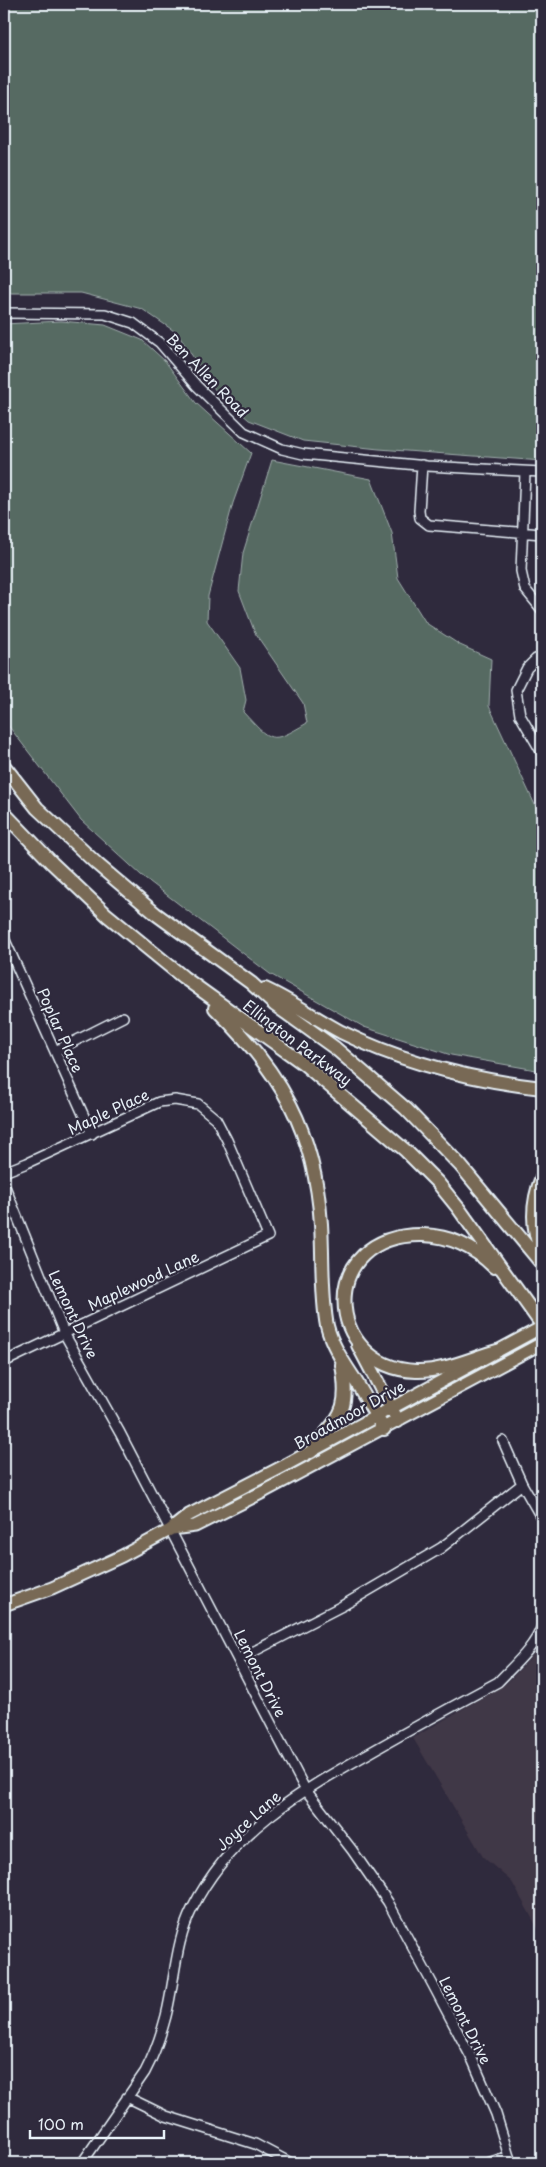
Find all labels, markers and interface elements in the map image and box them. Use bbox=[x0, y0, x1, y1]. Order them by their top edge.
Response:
street label: Ben Allen Road bbox=[162, 328, 254, 422]
street label: Poplar Place bbox=[32, 984, 90, 1076]
street label: Ellington Parkway bbox=[239, 993, 357, 1091]
street label: Maple Place bbox=[64, 1082, 152, 1140]
street label: Maplewood Lane bbox=[84, 1244, 202, 1316]
street label: Lemont Drive bbox=[43, 1266, 105, 1362]
street label: Broadmoor Drive bbox=[289, 1374, 409, 1454]
street label: Lemont Drive bbox=[229, 1625, 293, 1721]
street label: Joyce Lane bbox=[210, 1785, 286, 1855]
street label: Lemont Drive bbox=[434, 1972, 498, 2068]
scale bar bbox=[30, 2107, 164, 2139]
text: 100 m bbox=[38, 2112, 84, 2135]

